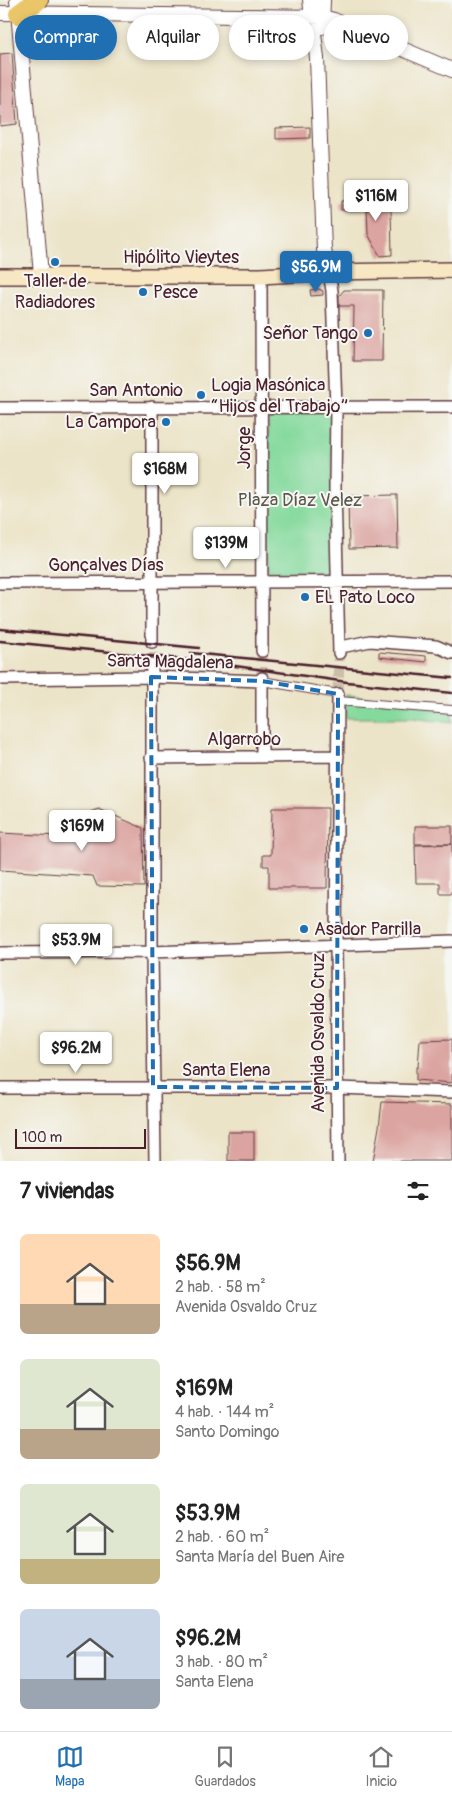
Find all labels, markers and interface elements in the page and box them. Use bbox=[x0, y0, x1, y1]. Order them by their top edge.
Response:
chip: Comprar bbox=[15, 15, 117, 60]
chip: Alquilar bbox=[127, 15, 219, 60]
chip: Filtros bbox=[229, 15, 314, 60]
chip: Nuevo bbox=[324, 15, 408, 60]
pin: $116M bbox=[341, 180, 411, 222]
text: $116M bbox=[355, 186, 397, 206]
street label: Hipólito Vieytes bbox=[123, 246, 239, 269]
pin: $56.9M bbox=[275, 250, 357, 293]
marker: Taller de Radiadores bbox=[49, 256, 61, 268]
text: $56.9M bbox=[291, 257, 341, 277]
place label: Taller de Radiadores bbox=[15, 270, 95, 314]
place label: Pesce bbox=[153, 281, 198, 304]
marker: Pesce bbox=[137, 286, 149, 298]
place label: Señor Tango bbox=[263, 322, 358, 345]
marker: Señor Tango bbox=[362, 327, 374, 339]
place label: Logia Masónica “Hijos del Trabajo” bbox=[211, 374, 348, 418]
street label: San Antonio bbox=[89, 379, 183, 402]
marker: Logia Masónica “Hijos del Trabajo” bbox=[195, 389, 207, 401]
place label: La Campora bbox=[65, 411, 156, 434]
marker: La Campora bbox=[160, 416, 172, 428]
street label: Jorge bbox=[233, 427, 256, 469]
pin: $168M bbox=[130, 452, 200, 495]
text: $168M bbox=[143, 459, 187, 479]
park label: Plaza Díaz Velez bbox=[238, 489, 362, 512]
pin: $139M bbox=[191, 526, 261, 569]
text: $139M bbox=[204, 533, 248, 553]
street label: Gonçalves Días bbox=[48, 554, 164, 577]
place label: EL Pato Loco bbox=[315, 586, 415, 609]
marker: EL Pato Loco bbox=[299, 591, 311, 603]
street label: Santa Magdalena bbox=[106, 649, 234, 675]
street label: Algarrobo bbox=[207, 728, 281, 751]
pin: $169M bbox=[47, 810, 117, 852]
text: $169M bbox=[60, 816, 104, 836]
place label: Asador Parrilla bbox=[314, 918, 421, 941]
marker: Asador Parrilla bbox=[298, 923, 310, 935]
pin: $53.9M bbox=[35, 924, 117, 966]
text: $53.9M bbox=[51, 930, 101, 950]
street label: Avenida Osvaldo Cruz bbox=[307, 953, 330, 1113]
pin: $96.2M bbox=[35, 1032, 117, 1074]
text: $96.2M bbox=[51, 1038, 101, 1058]
street label: Santa Elena bbox=[182, 1059, 270, 1082]
scale bar bbox=[15, 1126, 146, 1149]
text: 100 m bbox=[22, 1129, 62, 1146]
icon: filters bbox=[404, 1177, 432, 1205]
text: 7 viviendas bbox=[20, 1178, 114, 1205]
text: $56.9M bbox=[175, 1250, 241, 1277]
icon: home bbox=[60, 1254, 120, 1314]
text: 2 hab. · 58 m² bbox=[175, 1277, 266, 1297]
text: Avenida Osvaldo Cruz bbox=[175, 1297, 317, 1317]
text: $169M bbox=[175, 1375, 233, 1402]
icon: home bbox=[60, 1379, 120, 1439]
text: 4 hab. · 144 m² bbox=[175, 1402, 274, 1422]
text: Santo Domingo bbox=[175, 1422, 279, 1442]
text: $53.9M bbox=[175, 1500, 240, 1527]
icon: home bbox=[60, 1504, 120, 1564]
text: 2 hab. · 60 m² bbox=[175, 1527, 269, 1547]
text: Santa María del Buen Aire bbox=[175, 1547, 345, 1567]
text: $96.2M bbox=[175, 1625, 241, 1652]
icon: home bbox=[60, 1629, 120, 1689]
text: 3 hab. · 80 m² bbox=[175, 1652, 268, 1672]
text: Santa Elena bbox=[175, 1672, 254, 1692]
tab: Mapa bbox=[55, 1743, 85, 1790]
tab: Guardados bbox=[194, 1743, 256, 1790]
tab: Inicio bbox=[366, 1743, 397, 1790]

